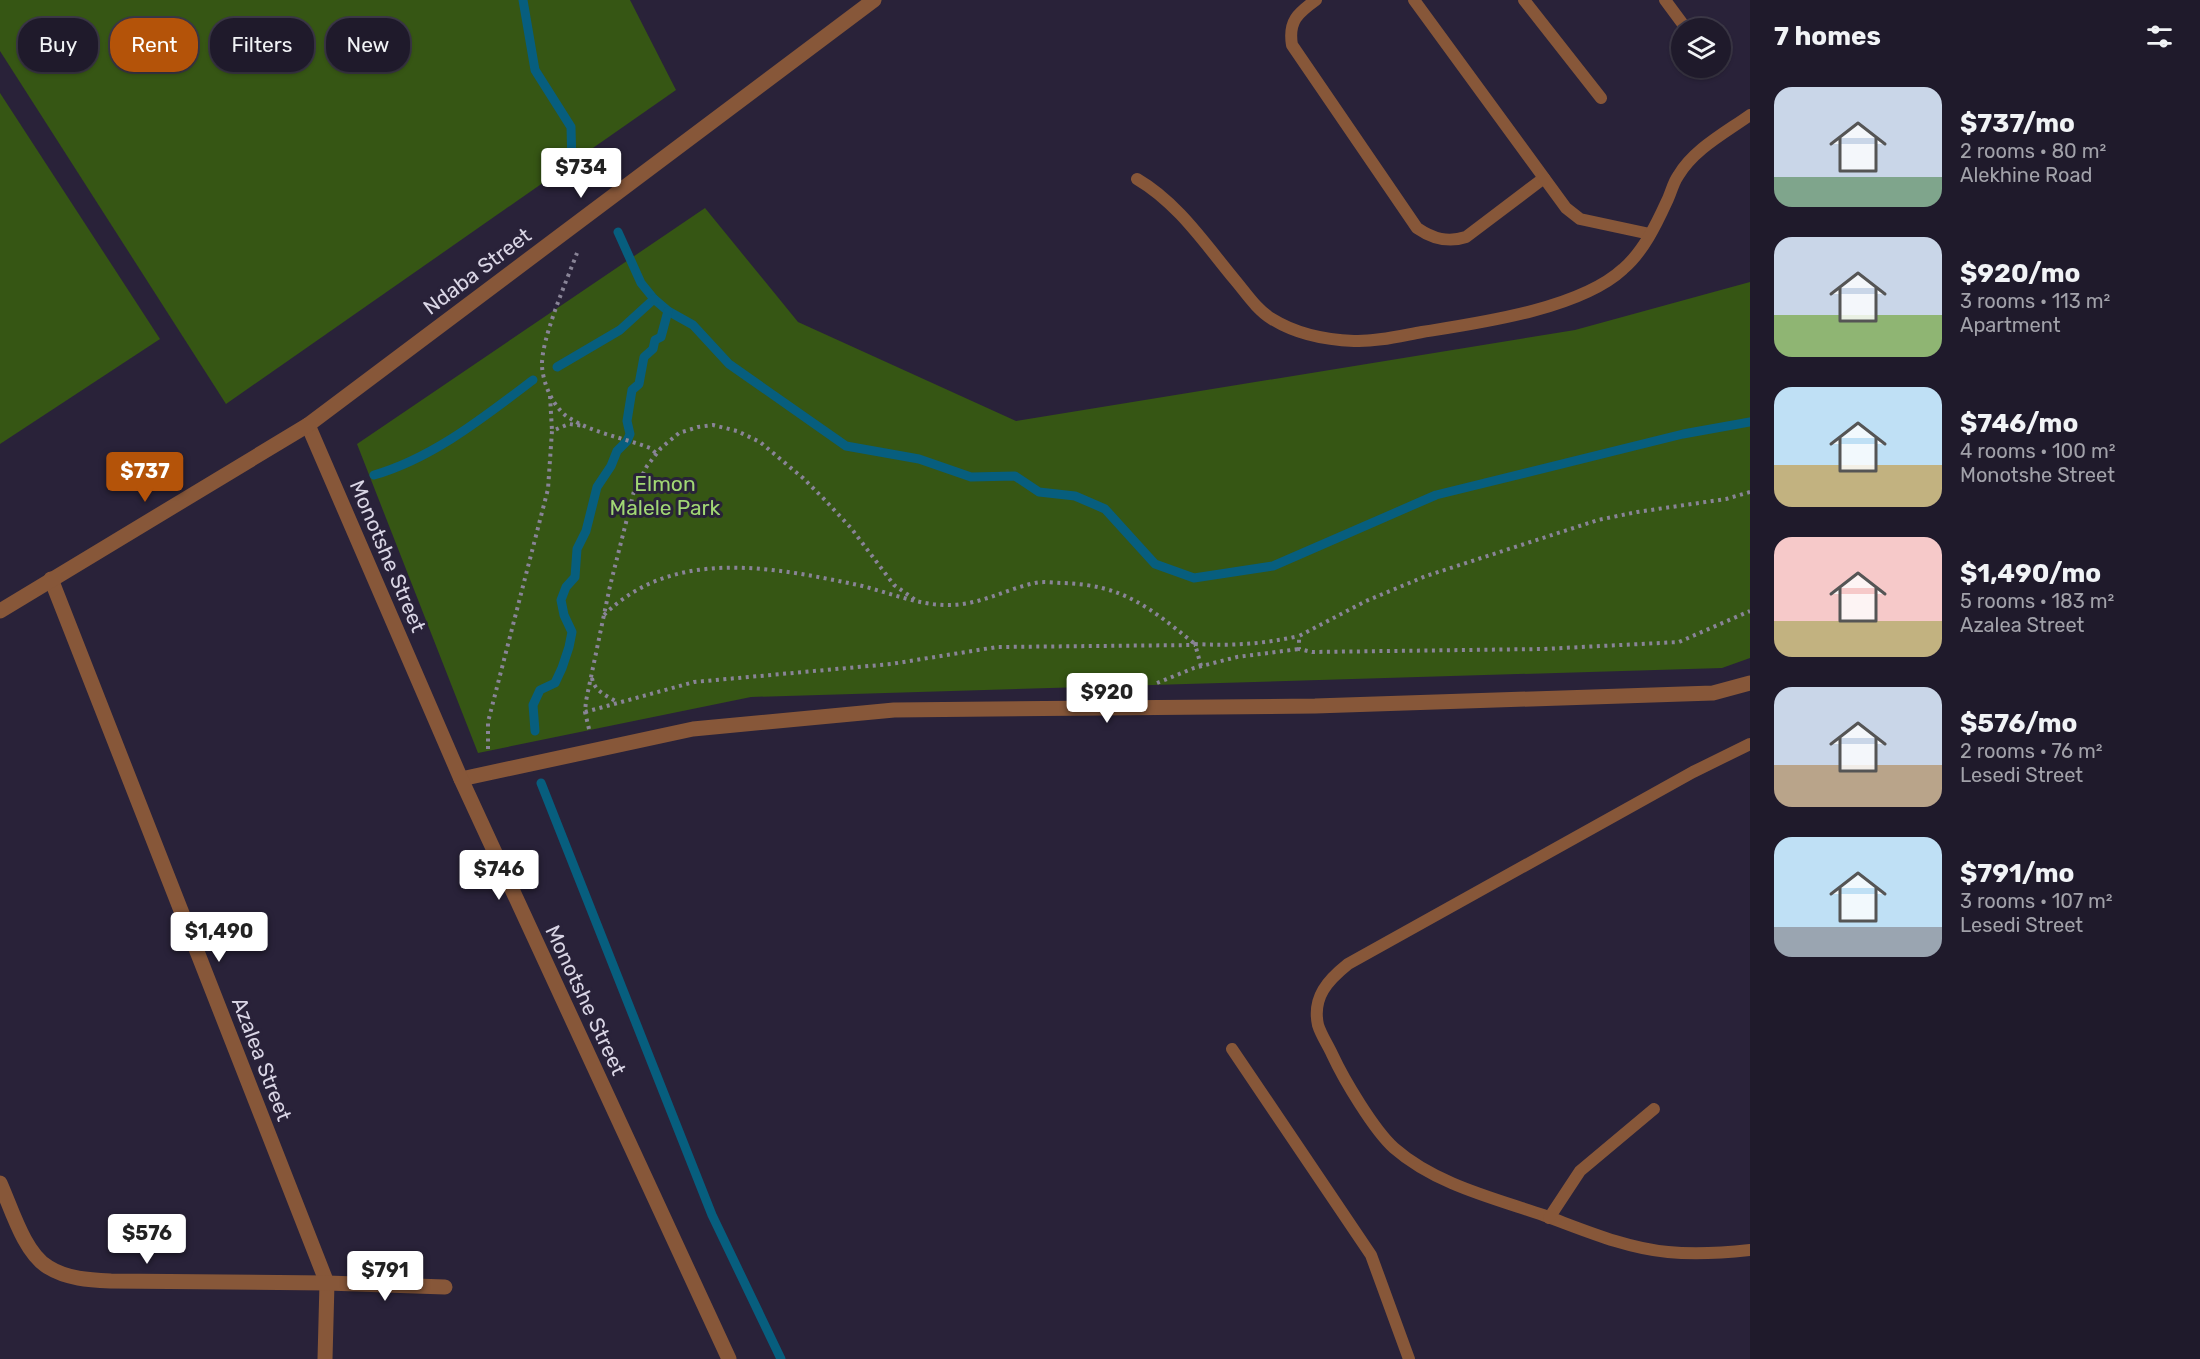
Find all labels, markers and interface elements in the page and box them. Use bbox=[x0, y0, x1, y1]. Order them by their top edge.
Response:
chip: Buy bbox=[18, 18, 98, 72]
chip: Rent bbox=[110, 18, 198, 72]
chip: Filters bbox=[210, 18, 314, 72]
chip: New bbox=[326, 18, 410, 72]
map controls bbox=[1671, 18, 1731, 78]
button: layers bbox=[1671, 18, 1731, 78]
icon: filters bbox=[2143, 20, 2176, 53]
text: 7 homes bbox=[1774, 21, 1881, 52]
text: $737/mo bbox=[1960, 108, 2075, 139]
icon: home bbox=[1822, 111, 1894, 183]
text: 2 rooms · 80 m² bbox=[1960, 139, 2106, 163]
pin: $734 bbox=[545, 148, 617, 199]
text: $734 bbox=[555, 155, 607, 179]
text: Alekhine Road bbox=[1960, 163, 2092, 187]
street label: Ndaba Street bbox=[418, 222, 536, 320]
text: $920/mo bbox=[1960, 258, 2080, 289]
icon: home bbox=[1822, 261, 1894, 333]
text: 3 rooms · 113 m² bbox=[1960, 289, 2110, 313]
text: Apartment bbox=[1960, 313, 2061, 337]
text: $746/mo bbox=[1960, 408, 2078, 439]
icon: home bbox=[1822, 411, 1894, 483]
text: 4 rooms · 100 m² bbox=[1960, 439, 2116, 463]
pin: $737 bbox=[109, 452, 181, 503]
text: $737 bbox=[120, 459, 170, 483]
text: Monotshe Street bbox=[1960, 463, 2115, 487]
park label: Elmon Malele Park bbox=[610, 471, 721, 520]
street label: Monotshe Street bbox=[345, 476, 431, 636]
text: $1,490/mo bbox=[1960, 558, 2101, 589]
icon: home bbox=[1822, 561, 1894, 633]
text: 5 rooms · 183 m² bbox=[1960, 589, 2114, 613]
text: Azalea Street bbox=[1960, 613, 2084, 637]
pin: $920 bbox=[1071, 673, 1143, 724]
text: $920 bbox=[1081, 680, 1133, 704]
text: $576/mo bbox=[1960, 708, 2077, 739]
icon: home bbox=[1822, 711, 1894, 783]
text: 2 rooms · 76 m² bbox=[1960, 739, 2103, 763]
text: Lesedi Street bbox=[1960, 763, 2083, 787]
pin: $746 bbox=[463, 850, 535, 901]
text: $746 bbox=[474, 857, 524, 881]
text: $791/mo bbox=[1960, 858, 2074, 889]
icon: home bbox=[1822, 861, 1894, 933]
text: 3 rooms · 107 m² bbox=[1960, 889, 2113, 913]
pin: $1,490 bbox=[170, 912, 268, 963]
text: Lesedi Street bbox=[1960, 913, 2083, 937]
text: $1,490 bbox=[185, 919, 253, 943]
street label: Monotshe Street bbox=[540, 921, 632, 1079]
street label: Azalea Street bbox=[227, 994, 297, 1124]
pin: $576 bbox=[111, 1214, 183, 1265]
text: $576 bbox=[122, 1221, 172, 1245]
pin: $791 bbox=[349, 1251, 421, 1302]
text: $791 bbox=[361, 1258, 409, 1282]

